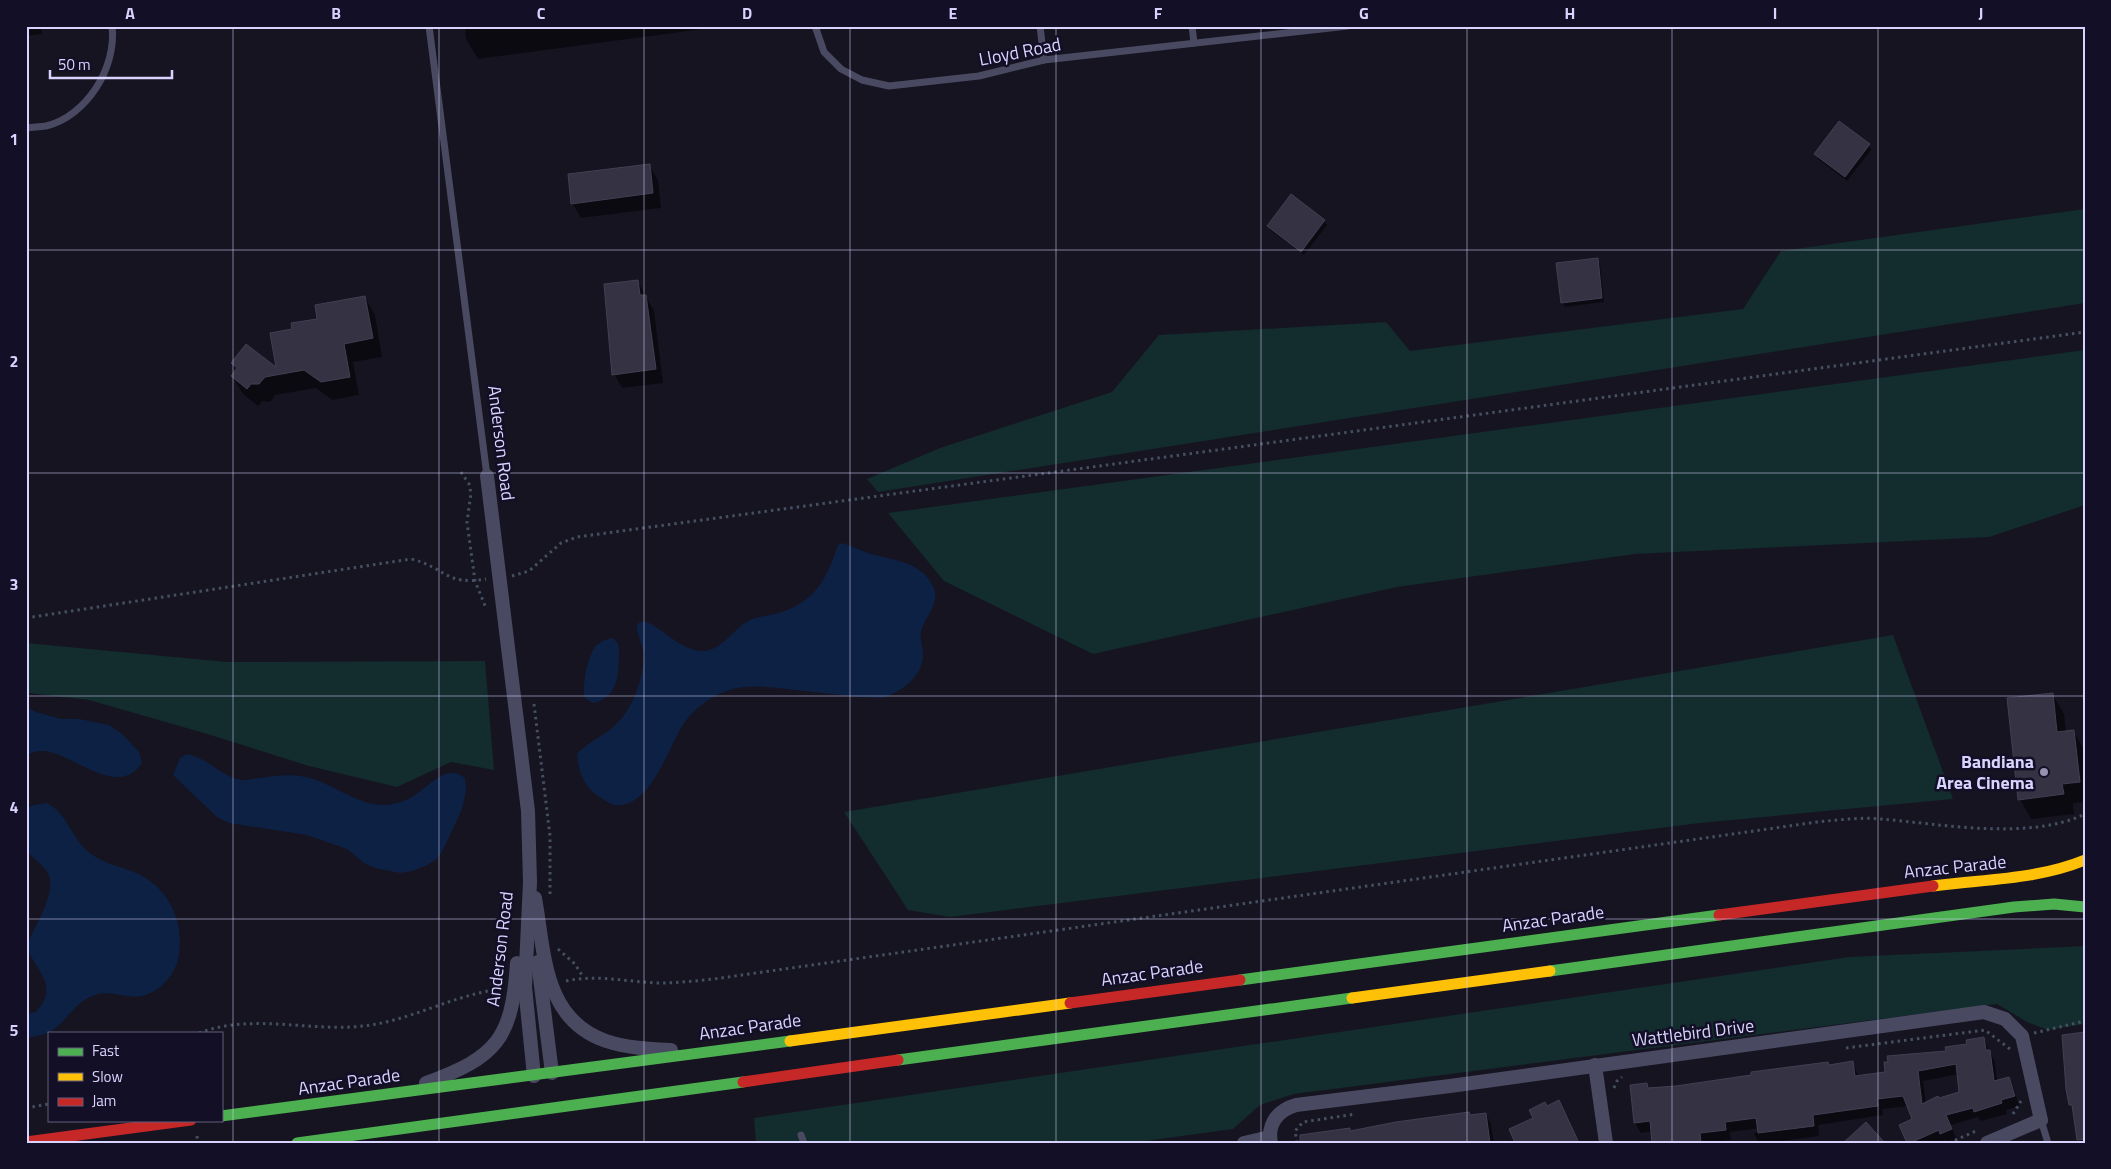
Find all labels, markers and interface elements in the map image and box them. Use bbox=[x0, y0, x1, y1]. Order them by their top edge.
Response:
text: A bbox=[125, 1, 135, 25]
text: B bbox=[331, 1, 341, 25]
text: C bbox=[537, 1, 546, 25]
text: D bbox=[742, 1, 752, 25]
text: E bbox=[949, 1, 958, 25]
text: F bbox=[1154, 1, 1163, 25]
text: G bbox=[1359, 1, 1369, 25]
text: H bbox=[1565, 1, 1575, 25]
text: I bbox=[1773, 1, 1777, 25]
text: J bbox=[1979, 1, 1983, 25]
street label: Lloyd Road bbox=[977, 30, 1063, 73]
scale bar bbox=[50, 48, 172, 80]
text: 50 m bbox=[58, 53, 91, 76]
text: 1 bbox=[10, 127, 18, 151]
text: 2 bbox=[10, 349, 18, 373]
street label: Anderson Road bbox=[481, 384, 522, 502]
text: 3 bbox=[10, 572, 18, 596]
place label: Bandiana Area Cinema bbox=[1936, 748, 2034, 796]
marker: Bandiana Area Cinema bbox=[2038, 766, 2050, 778]
text: 4 bbox=[10, 795, 19, 819]
street label: Anzac Parade bbox=[1902, 848, 2008, 885]
street label: Anderson Road bbox=[479, 890, 520, 1008]
street label: Anzac Parade bbox=[1500, 898, 1606, 939]
street label: Anzac Parade bbox=[1099, 952, 1205, 993]
street label: Anzac Parade bbox=[697, 1006, 803, 1047]
street label: Wattlebird Drive bbox=[1630, 1012, 1756, 1053]
text: 5 bbox=[10, 1018, 19, 1042]
legend bbox=[48, 1032, 222, 1122]
text: Fast bbox=[92, 1039, 120, 1062]
street label: Anzac Parade bbox=[296, 1061, 402, 1102]
text: Slow bbox=[92, 1065, 123, 1088]
text: Jam bbox=[92, 1089, 116, 1112]

